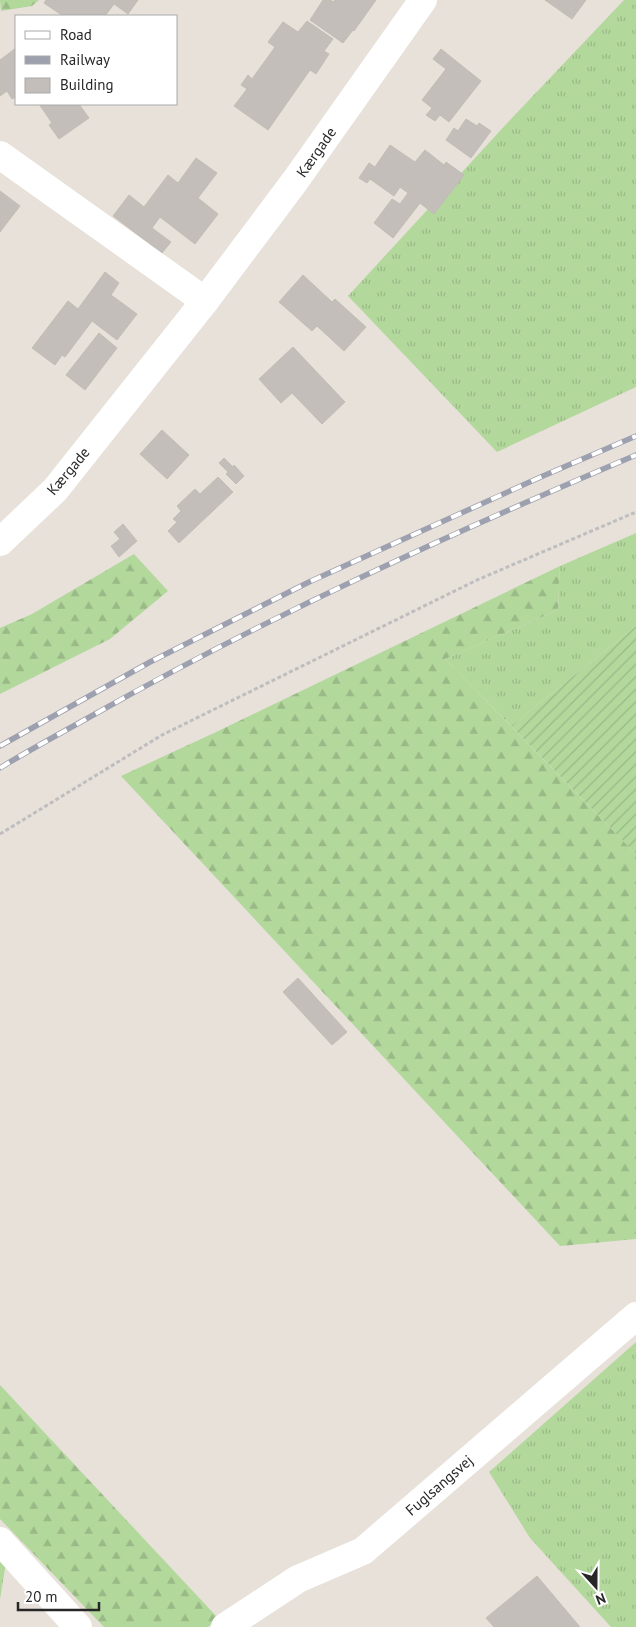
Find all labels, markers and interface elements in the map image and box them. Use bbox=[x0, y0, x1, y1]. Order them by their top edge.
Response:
legend bbox=[15, 15, 178, 105]
text: Road bbox=[60, 25, 92, 44]
text: Railway bbox=[60, 50, 110, 69]
text: Building bbox=[60, 75, 114, 94]
street label: Kærgade bbox=[292, 123, 340, 181]
street label: Kærgade bbox=[42, 443, 94, 499]
street label: Fuglsangsvej bbox=[401, 1451, 477, 1519]
north arrow bbox=[571, 1562, 621, 1612]
scale bar bbox=[18, 1580, 99, 1612]
text: 20 m bbox=[25, 1587, 58, 1606]
text: N bbox=[593, 1589, 608, 1609]

